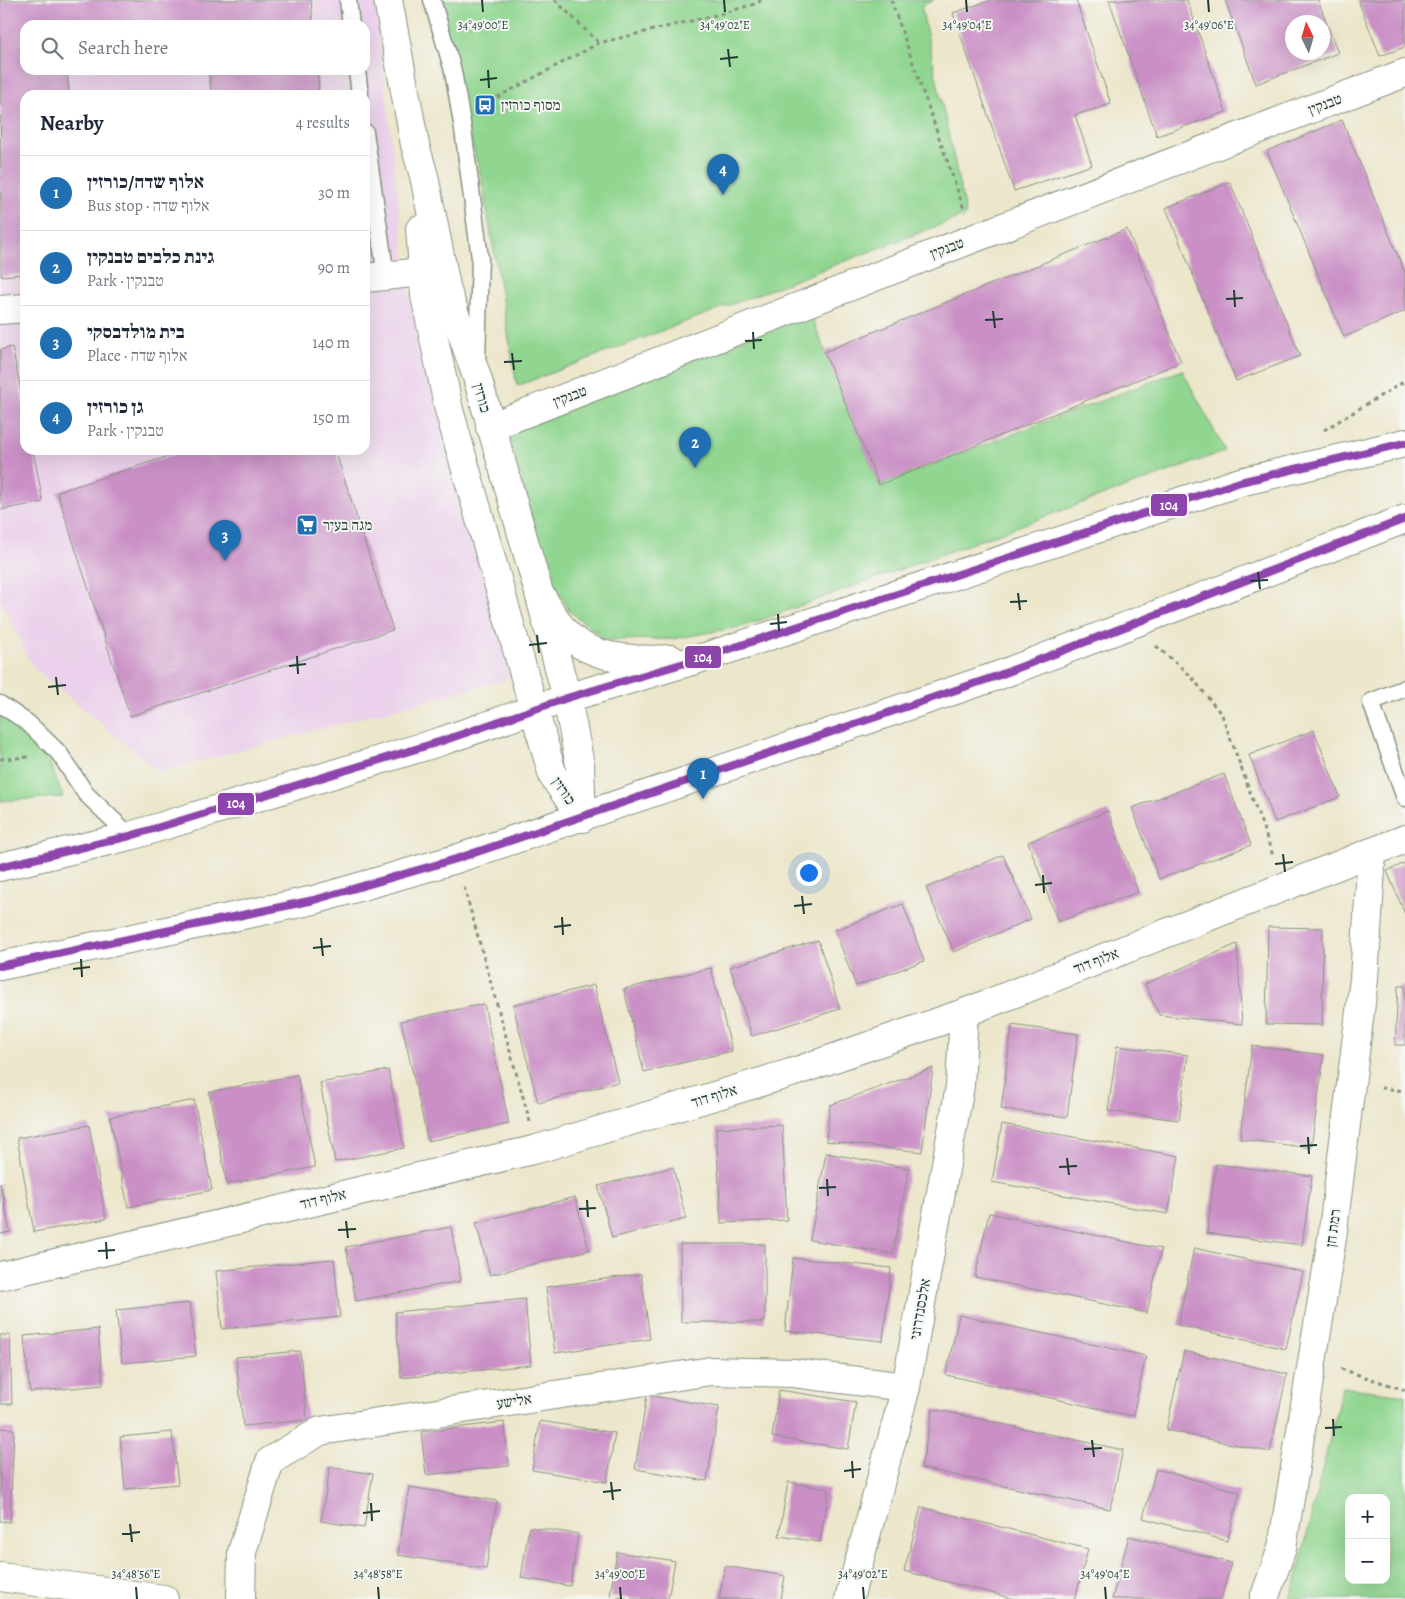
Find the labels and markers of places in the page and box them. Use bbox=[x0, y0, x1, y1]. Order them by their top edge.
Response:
bus stop icon: מסוף כורזין bbox=[473, 93, 497, 117]
place label: מסוף כורזין bbox=[501, 95, 561, 115]
pin: 4 bbox=[707, 154, 739, 195]
pin: 2 bbox=[679, 427, 711, 468]
supermarket icon: מגה בעיר bbox=[295, 513, 319, 537]
place label: מגה בעיר bbox=[323, 515, 372, 535]
pin: 3 bbox=[209, 520, 241, 561]
pin: 1 bbox=[687, 758, 719, 799]

